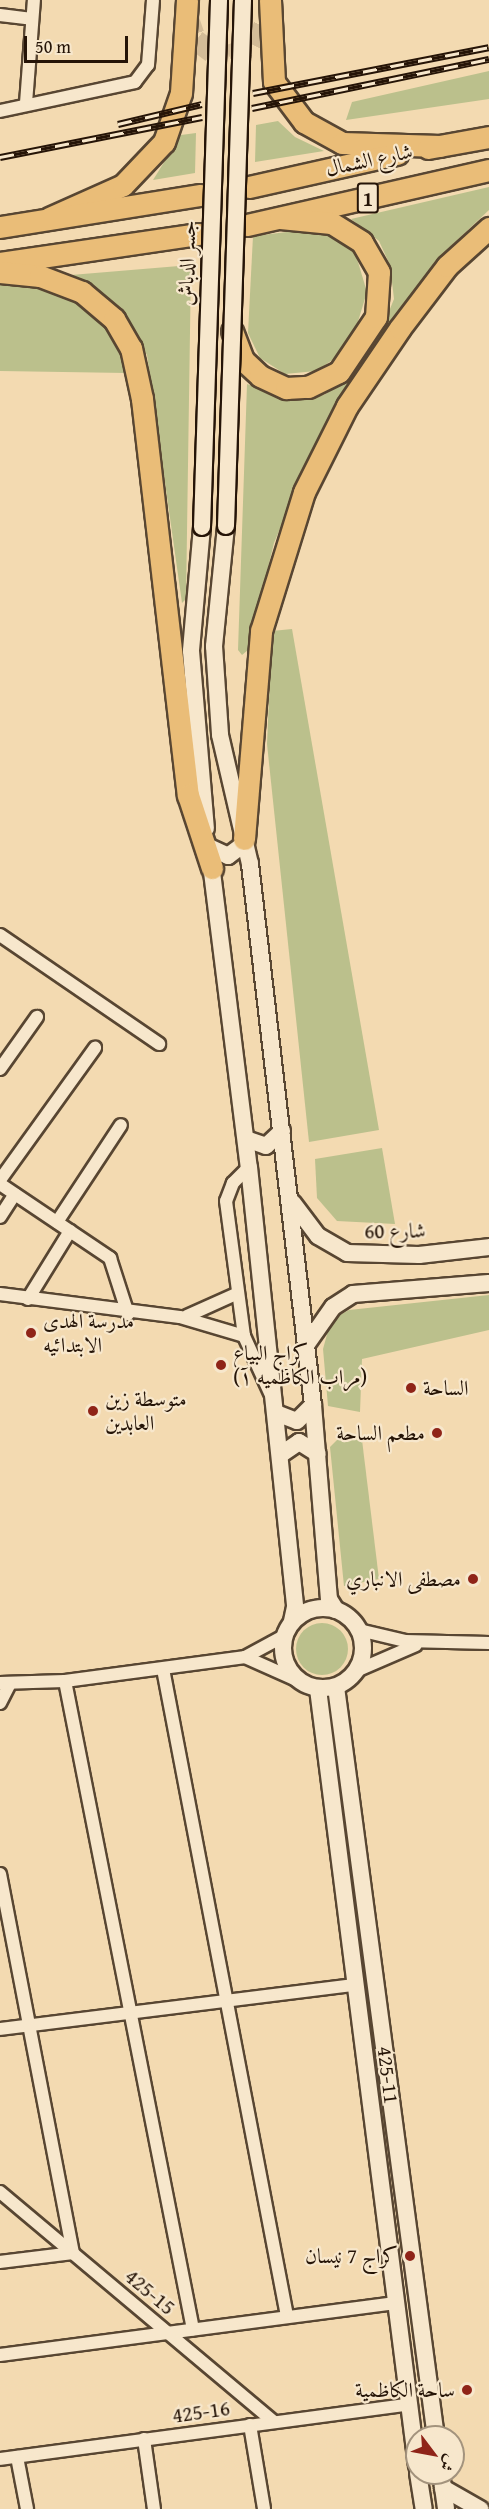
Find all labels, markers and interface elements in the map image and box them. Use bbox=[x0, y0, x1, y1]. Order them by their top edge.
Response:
scale bar bbox=[27, 24, 130, 62]
text: 50 m bbox=[35, 33, 71, 60]
street label: شارع الشمال bbox=[323, 138, 415, 182]
road number: 1 bbox=[356, 181, 380, 215]
street label: جسر الدباش bbox=[173, 220, 201, 306]
street label: شارع 60 bbox=[364, 1218, 426, 1244]
place label: مدرسة الهدى الابتدائيه bbox=[43, 1308, 134, 1358]
marker: مدرسة الهدى الابتدائيه bbox=[24, 1326, 38, 1340]
place label: كراج البياع (مراب الكاظميه ١) bbox=[233, 1340, 367, 1390]
marker: كراج البياع (مراب الكاظميه ١) bbox=[214, 1358, 228, 1372]
place label: الساحة bbox=[423, 1375, 469, 1401]
marker: الساحة bbox=[404, 1381, 418, 1395]
place label: متوسطة زين العابدين bbox=[105, 1386, 187, 1436]
marker: متوسطة زين العابدين bbox=[86, 1404, 100, 1418]
place label: مطعم الساحة bbox=[336, 1420, 425, 1446]
marker: مطعم الساحة bbox=[430, 1426, 444, 1440]
place label: مصطفى الانباري bbox=[346, 1566, 461, 1592]
marker: مصطفى الانباري bbox=[466, 1572, 480, 1586]
street label: 425-11 bbox=[372, 2045, 404, 2105]
place label: كراج 7 نيسان bbox=[305, 2243, 398, 2269]
marker: كراج 7 نيسان bbox=[403, 2249, 417, 2263]
street label: 425-15 bbox=[120, 2264, 180, 2320]
place label: ساحة الكاظمية bbox=[355, 2377, 455, 2403]
marker: ساحة الكاظمية bbox=[460, 2383, 474, 2397]
street label: 425-16 bbox=[171, 2396, 231, 2428]
north arrow bbox=[405, 2425, 465, 2485]
text: ش bbox=[434, 2450, 463, 2477]

